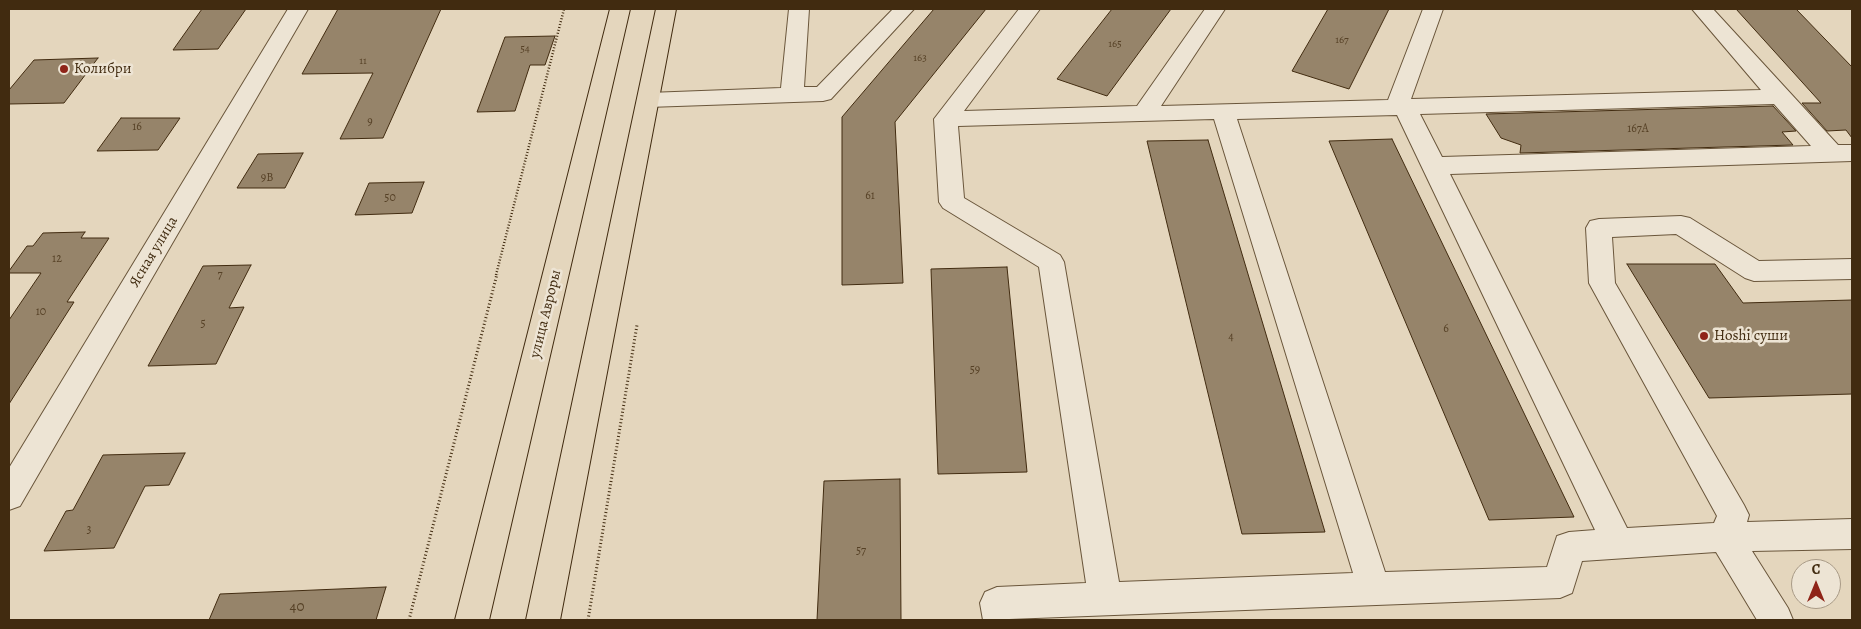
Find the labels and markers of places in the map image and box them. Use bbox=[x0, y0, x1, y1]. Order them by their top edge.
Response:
place label: Колибри bbox=[74, 60, 132, 78]
marker: Колибри bbox=[58, 63, 70, 75]
place label: Hoshi суши bbox=[1714, 327, 1788, 345]
marker: Hoshi суши bbox=[1698, 330, 1710, 342]

